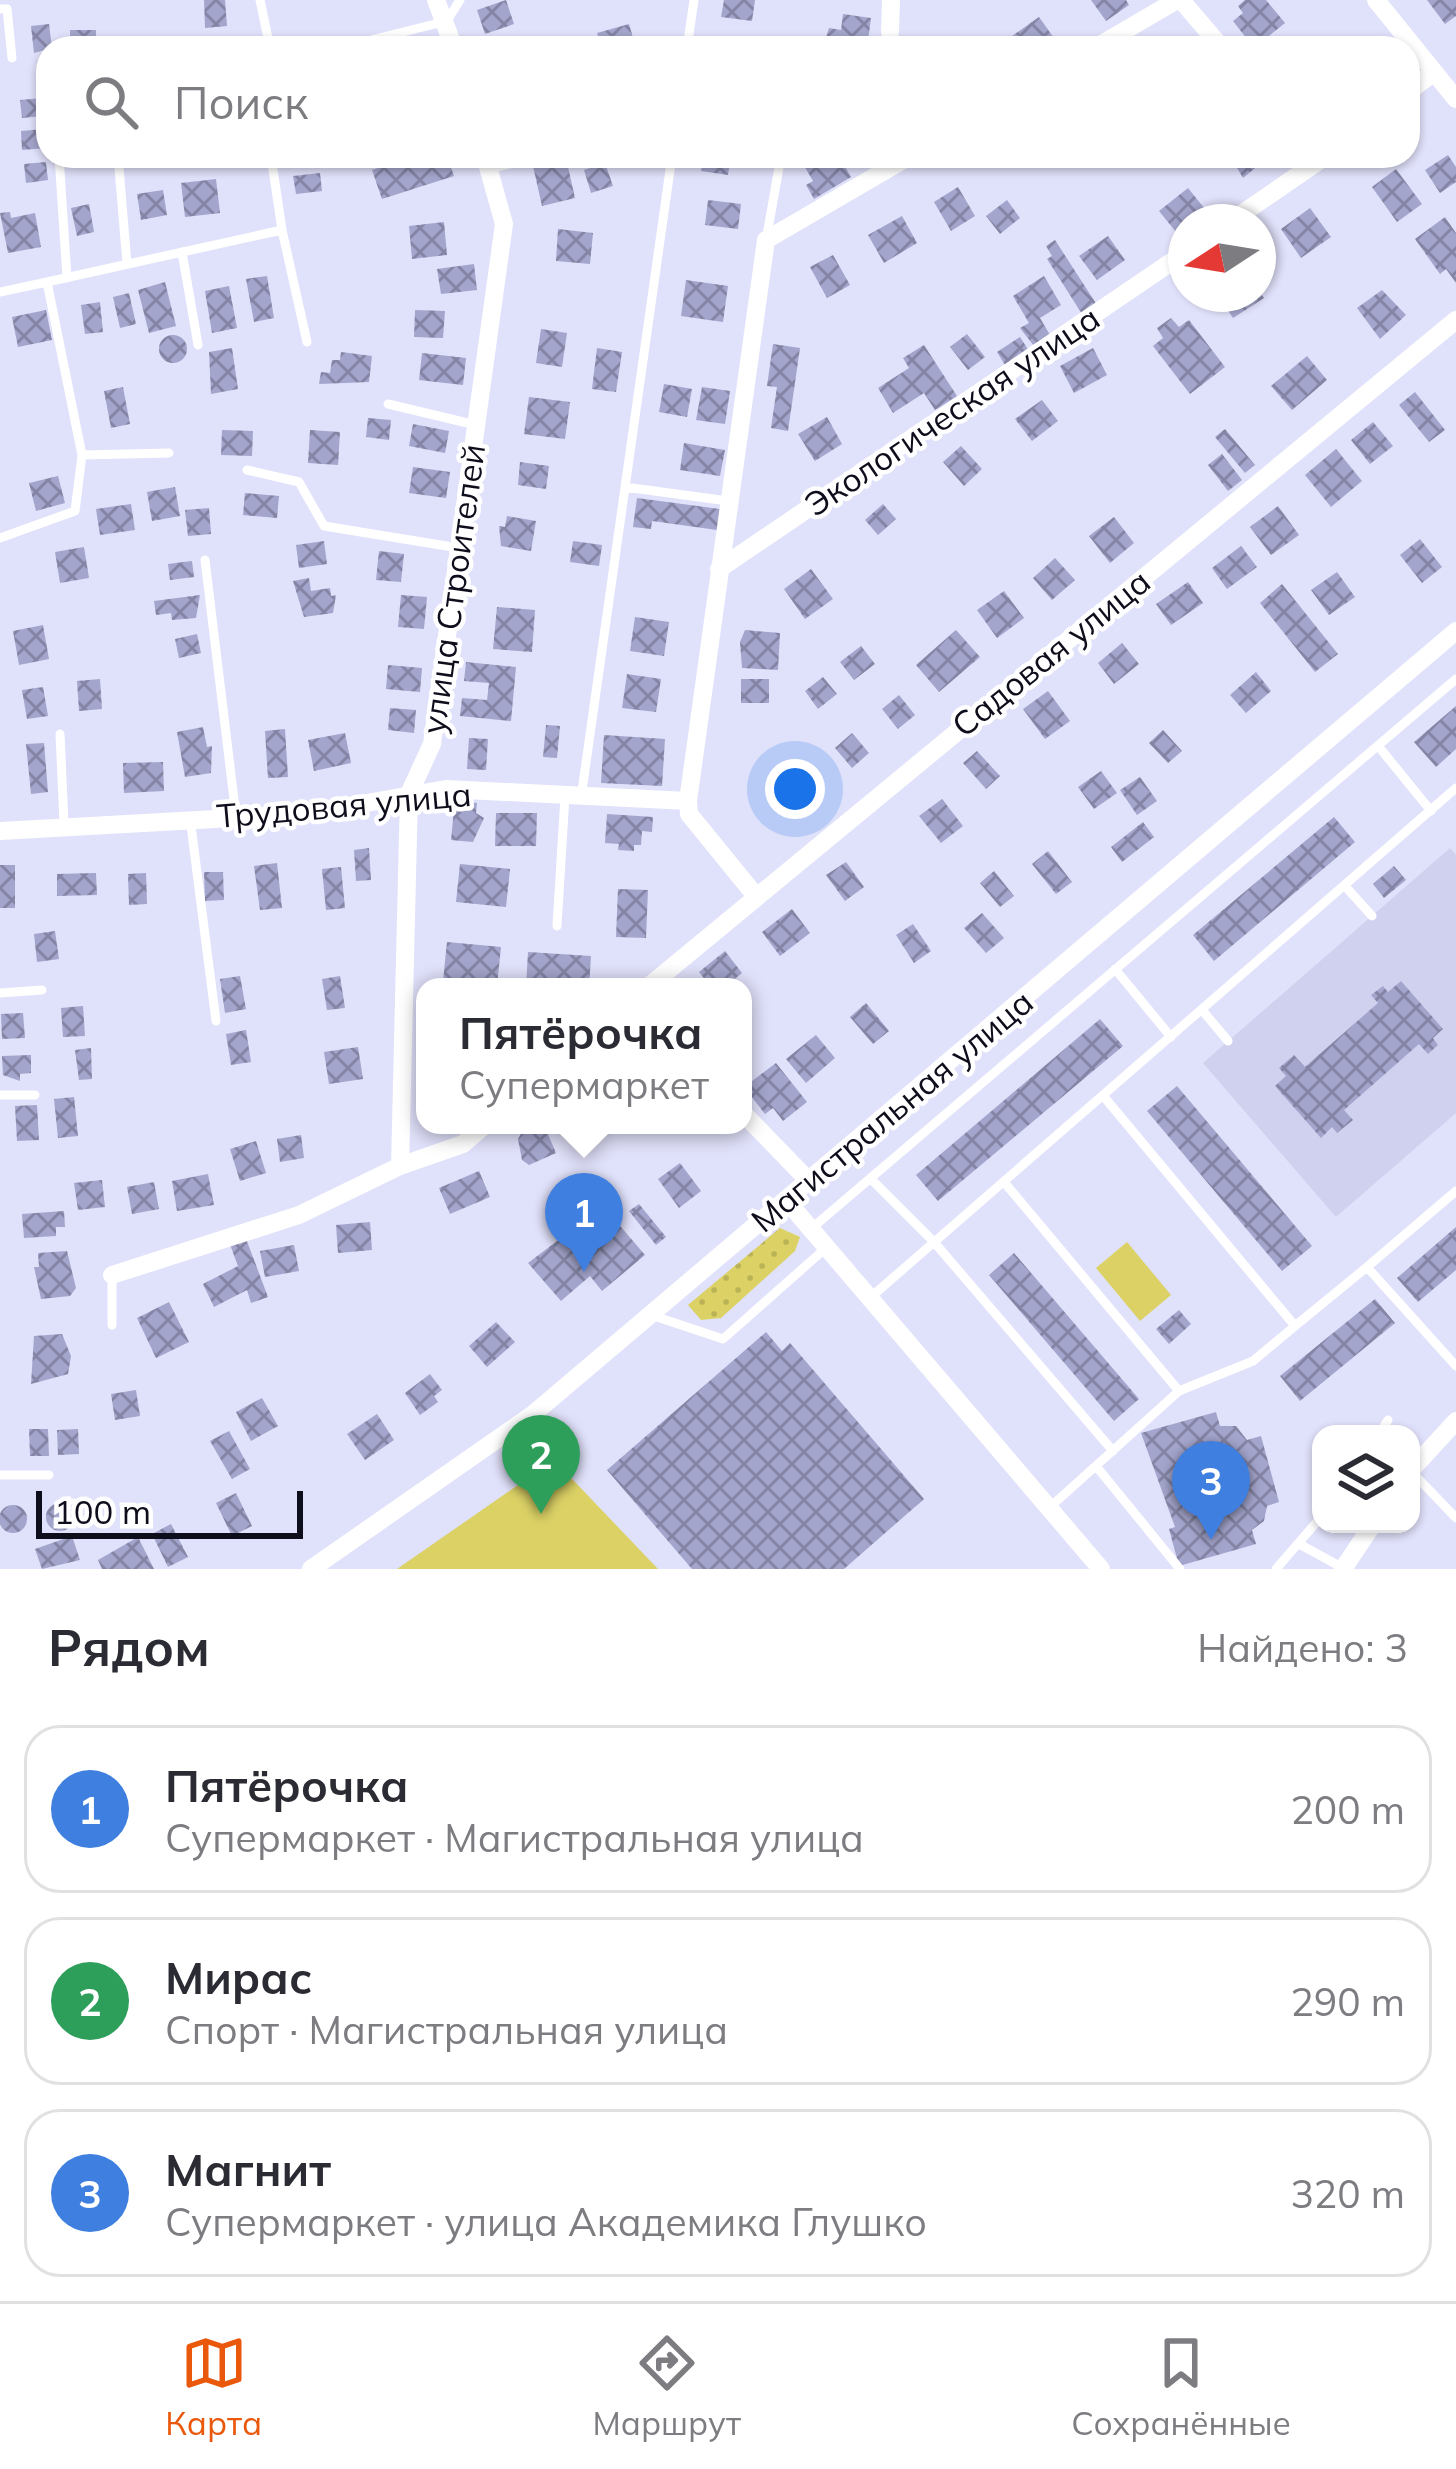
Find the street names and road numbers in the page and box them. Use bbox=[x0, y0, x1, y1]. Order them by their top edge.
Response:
street label: Экологическая улица bbox=[797, 297, 1107, 524]
street label: улица Строителей bbox=[412, 442, 493, 736]
street label: Садовая улица bbox=[943, 560, 1158, 745]
street label: Трудовая улица bbox=[215, 773, 473, 836]
street label: Магистральная улица bbox=[743, 981, 1041, 1240]

